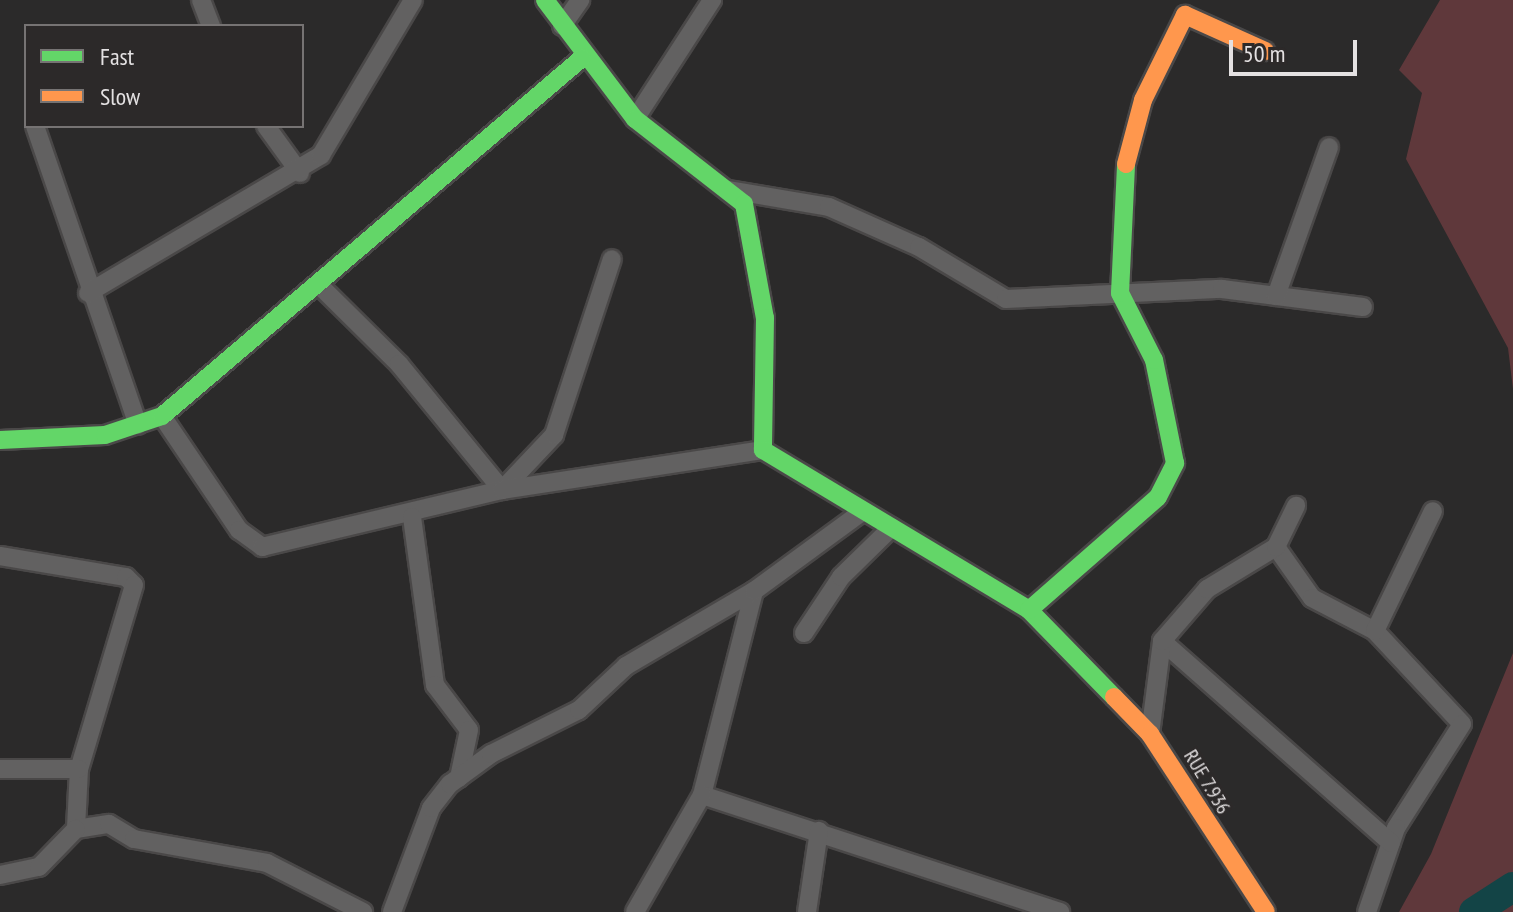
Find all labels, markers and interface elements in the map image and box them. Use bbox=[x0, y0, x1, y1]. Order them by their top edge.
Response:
legend bbox=[24, 24, 304, 128]
scale bar bbox=[1233, 24, 1361, 74]
text: 50 m bbox=[1243, 38, 1285, 69]
text: Fast bbox=[100, 41, 134, 72]
text: Slow bbox=[100, 81, 140, 112]
street label: RUE 7.936 bbox=[1179, 746, 1235, 818]

